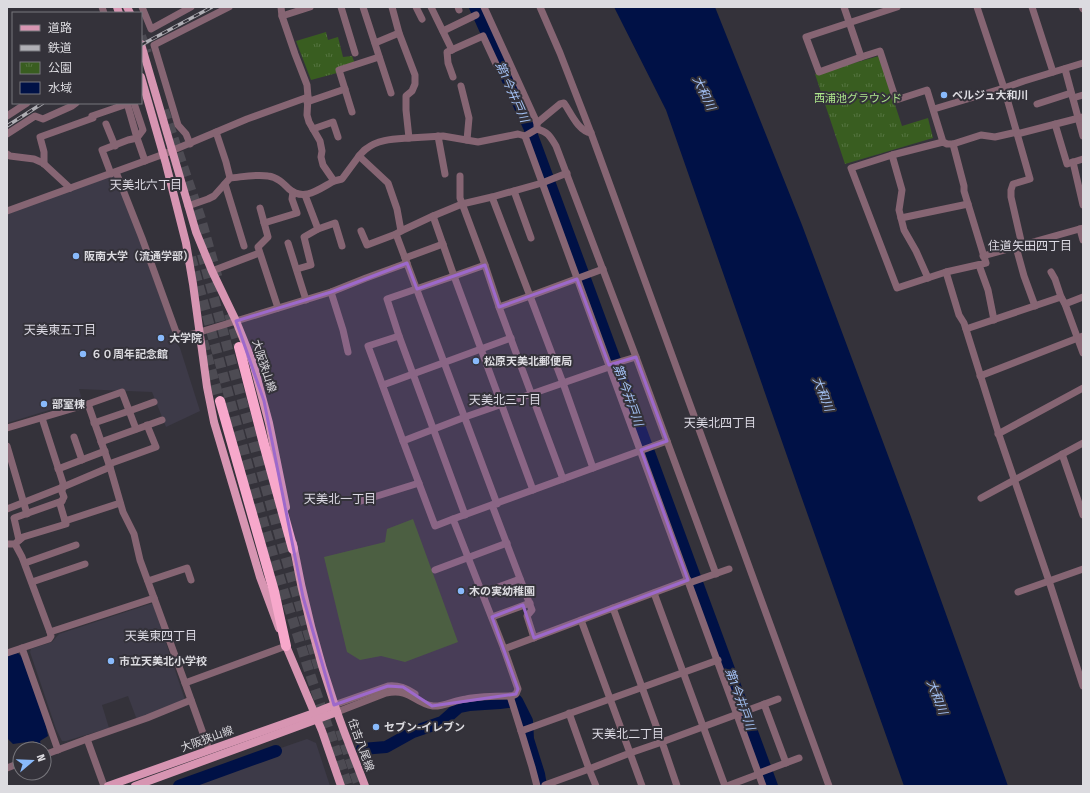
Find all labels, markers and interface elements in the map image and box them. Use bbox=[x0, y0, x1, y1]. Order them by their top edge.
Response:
legend bbox=[12, 12, 142, 104]
text: 道路 bbox=[48, 21, 72, 35]
text: 鉄道 bbox=[48, 41, 72, 55]
water label: 第1今井戸川 bbox=[492, 60, 532, 126]
text: 公園 bbox=[48, 61, 72, 75]
water label: 大和川 bbox=[690, 74, 719, 114]
text: 水域 bbox=[48, 81, 72, 95]
place label: ベルジュ大和川 bbox=[952, 89, 1028, 102]
marker: ベルジュ大和川 bbox=[939, 90, 949, 100]
park label: 西浦池グラウンド bbox=[814, 92, 902, 105]
district label: 天美北六丁目 bbox=[110, 178, 182, 192]
district label: 住道矢田四丁目 bbox=[988, 239, 1072, 253]
place label: 阪南大学（流通学部） bbox=[84, 250, 194, 263]
marker: 阪南大学（流通学部） bbox=[71, 251, 81, 261]
district label: 天美東五丁目 bbox=[24, 323, 96, 337]
place label: 大学院 bbox=[169, 332, 202, 345]
marker: 大学院 bbox=[156, 333, 166, 343]
street label: 大阪狭山線 bbox=[249, 338, 279, 394]
place label: ６０周年記念館 bbox=[91, 348, 168, 361]
marker: ６０周年記念館 bbox=[78, 349, 88, 359]
place label: 松原天美北郵便局 bbox=[484, 355, 572, 368]
marker: 松原天美北郵便局 bbox=[471, 356, 481, 366]
water label: 第1今井戸川 bbox=[610, 362, 646, 430]
water label: 大和川 bbox=[810, 375, 837, 415]
district label: 天美北三丁目 bbox=[469, 393, 541, 407]
place label: 部室棟 bbox=[52, 398, 85, 411]
marker: 部室棟 bbox=[39, 399, 49, 409]
district label: 天美北四丁目 bbox=[684, 416, 756, 430]
district label: 天美北一丁目 bbox=[304, 492, 376, 506]
place label: 木の実幼稚園 bbox=[469, 585, 535, 598]
marker: 木の実幼稚園 bbox=[456, 586, 466, 596]
district label: 天美東四丁目 bbox=[125, 629, 197, 643]
place label: 市立天美北小学校 bbox=[119, 655, 207, 668]
marker: 市立天美北小学校 bbox=[106, 656, 116, 666]
water label: 第1今井戸川 bbox=[722, 666, 758, 734]
water label: 大和川 bbox=[924, 678, 951, 718]
street label: 住吉八尾線 bbox=[345, 717, 377, 773]
place label: セブン-イレブン bbox=[384, 721, 465, 734]
marker: セブン-イレブン bbox=[371, 722, 381, 732]
street label: 大阪狭山線 bbox=[179, 723, 235, 755]
district label: 天美北二丁目 bbox=[592, 727, 664, 741]
north arrow bbox=[12, 741, 52, 781]
text: N bbox=[34, 753, 48, 763]

